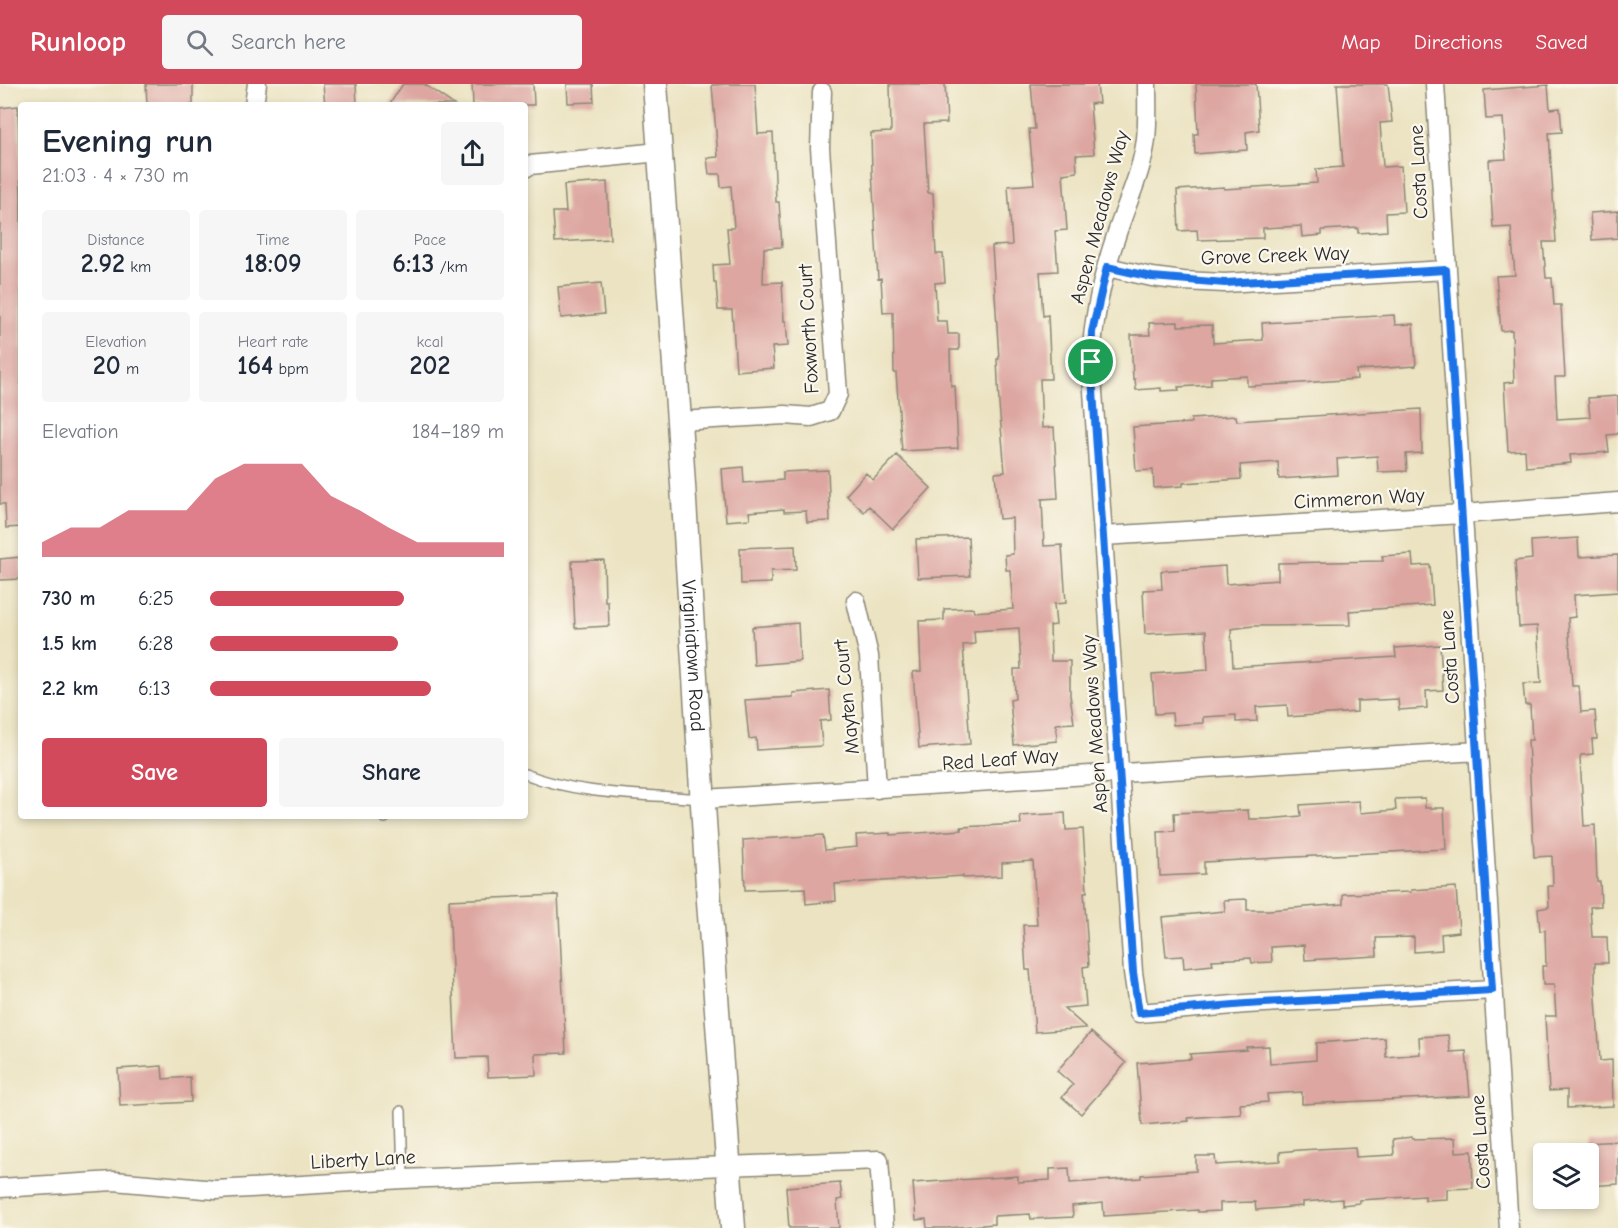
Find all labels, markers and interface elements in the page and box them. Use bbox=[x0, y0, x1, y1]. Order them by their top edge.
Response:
search box bbox=[162, 15, 582, 69]
text: Runloop bbox=[30, 26, 126, 58]
icon: search bbox=[183, 26, 216, 59]
text: Search here bbox=[231, 29, 346, 55]
text: Map bbox=[1341, 30, 1381, 54]
text: Directions bbox=[1414, 30, 1503, 54]
text: Saved bbox=[1536, 30, 1588, 54]
text: Evening run bbox=[42, 122, 213, 160]
button: share bbox=[441, 122, 504, 185]
street label: Costa Lane bbox=[1405, 124, 1432, 220]
street label: Aspen Meadows Way bbox=[1065, 128, 1134, 306]
text: 21:03 · 4 × 730 m bbox=[42, 164, 189, 187]
text: Distance bbox=[87, 231, 145, 249]
text: Time bbox=[256, 231, 290, 249]
text: Pace bbox=[414, 231, 446, 249]
street label: Grove Creek Way bbox=[1200, 241, 1350, 270]
text: 2.92 bbox=[81, 249, 125, 279]
text: 18:09 bbox=[244, 249, 302, 279]
text: 6:13 bbox=[392, 249, 434, 279]
text: km bbox=[125, 258, 151, 276]
text: /km bbox=[434, 258, 468, 276]
street label: Foxworth Court bbox=[794, 262, 823, 394]
text: Elevation bbox=[85, 333, 147, 351]
text: Heart rate bbox=[238, 333, 308, 351]
text: kcal bbox=[417, 333, 443, 351]
pin bbox=[1065, 336, 1116, 387]
icon: arrive bbox=[1074, 345, 1107, 378]
text: 20 bbox=[93, 351, 121, 381]
text: 164 bbox=[237, 351, 273, 381]
text: 202 bbox=[410, 351, 450, 381]
text: m bbox=[121, 360, 139, 378]
text: bpm bbox=[273, 360, 309, 378]
text: Elevation bbox=[42, 420, 119, 443]
text: 184–189 m bbox=[412, 420, 504, 443]
street label: Cimmeron Way bbox=[1293, 484, 1425, 513]
street label: Virginiatown Road bbox=[677, 579, 709, 732]
text: 730 m bbox=[42, 587, 95, 610]
text: 6:25 bbox=[138, 587, 174, 610]
street label: Costa Lane bbox=[1435, 609, 1464, 705]
text: 1.5 km bbox=[42, 632, 97, 655]
text: 6:28 bbox=[138, 632, 173, 655]
street label: Aspen Meadows Way bbox=[1077, 634, 1112, 814]
street label: Mayten Court bbox=[829, 637, 864, 756]
text: 2.2 km bbox=[42, 677, 98, 700]
text: 6:13 bbox=[138, 677, 171, 700]
button: Save bbox=[42, 738, 267, 807]
button: Share bbox=[279, 738, 504, 807]
street label: Red Leaf Way bbox=[941, 744, 1059, 775]
street label: Costa Lane bbox=[1466, 1094, 1495, 1190]
map controls bbox=[1533, 1143, 1599, 1209]
button: layers bbox=[1533, 1143, 1599, 1209]
street label: Liberty Lane bbox=[310, 1145, 416, 1174]

